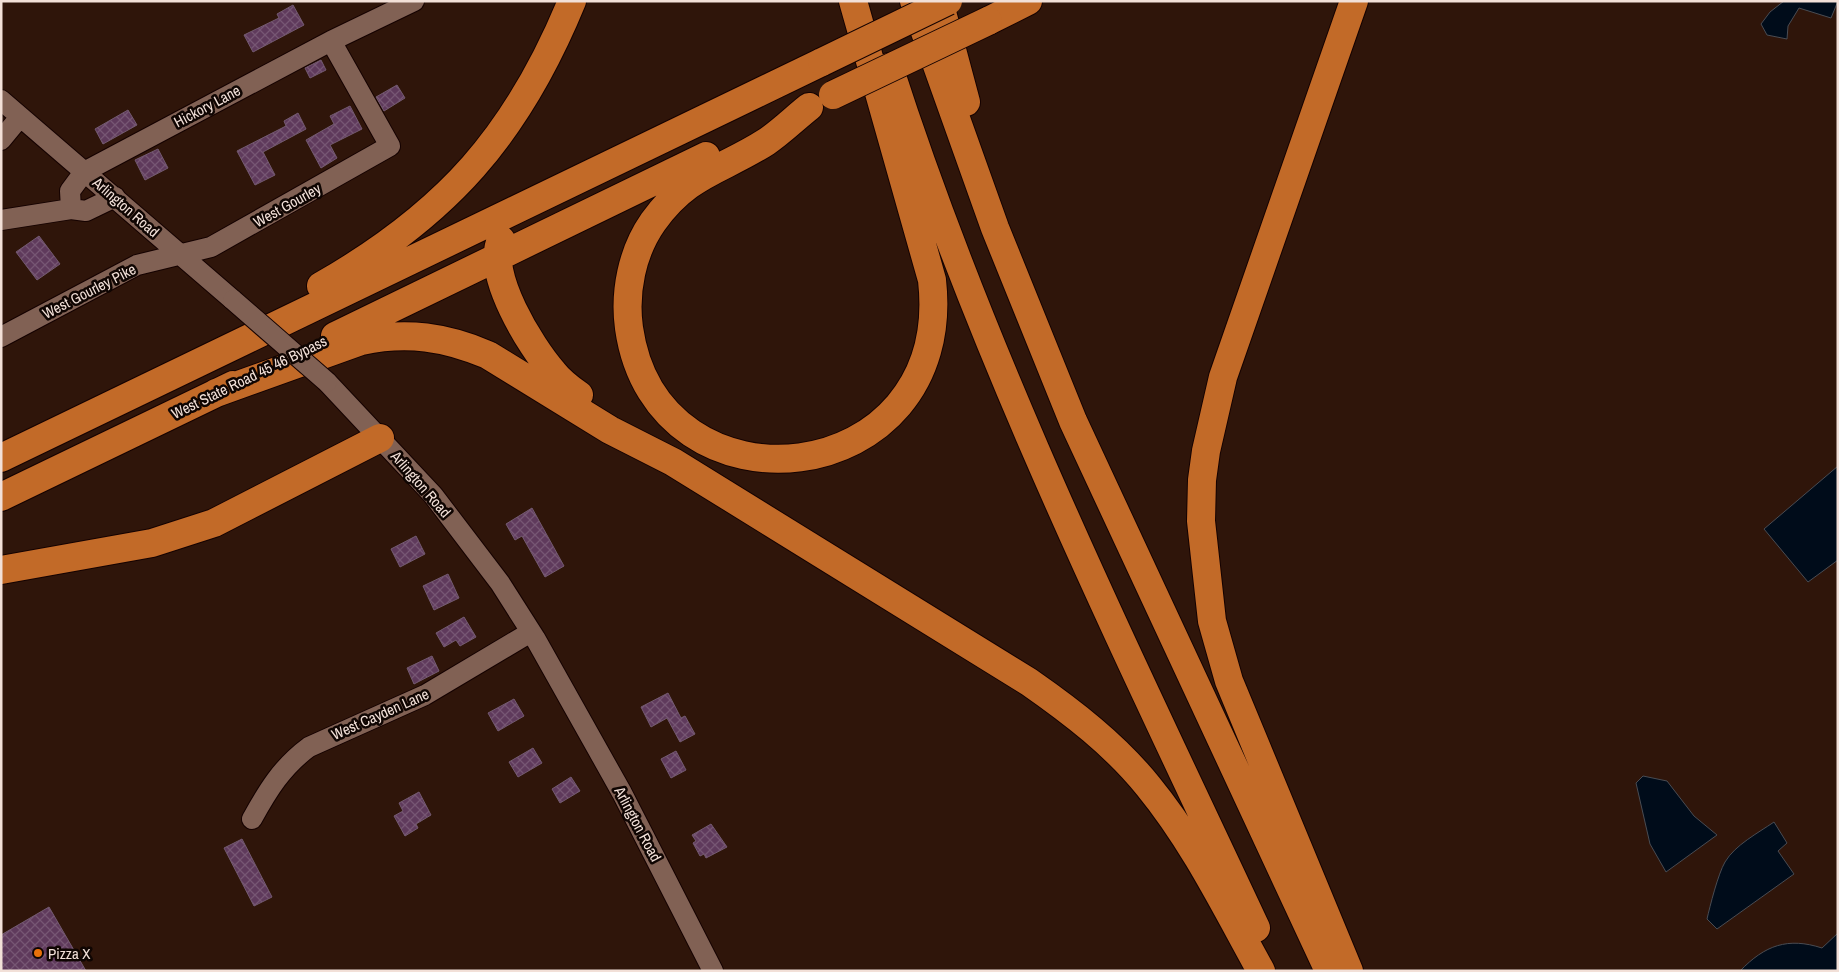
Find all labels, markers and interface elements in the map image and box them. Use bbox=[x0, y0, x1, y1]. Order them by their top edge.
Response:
street label: Hickory Lane bbox=[170, 80, 244, 132]
street label: Arlington Road bbox=[87, 172, 164, 242]
street label: West Gourley bbox=[249, 177, 325, 232]
street label: West Gourley Pike bbox=[39, 258, 139, 324]
street label: West State Road 45 46 Bypass bbox=[168, 330, 330, 424]
street label: Arlington Road bbox=[386, 445, 456, 522]
street label: West Cayden Lane bbox=[328, 683, 432, 745]
street label: Arlington Road bbox=[609, 782, 667, 865]
place label: Pizza X bbox=[48, 943, 91, 964]
marker: Pizza X bbox=[32, 947, 44, 959]

